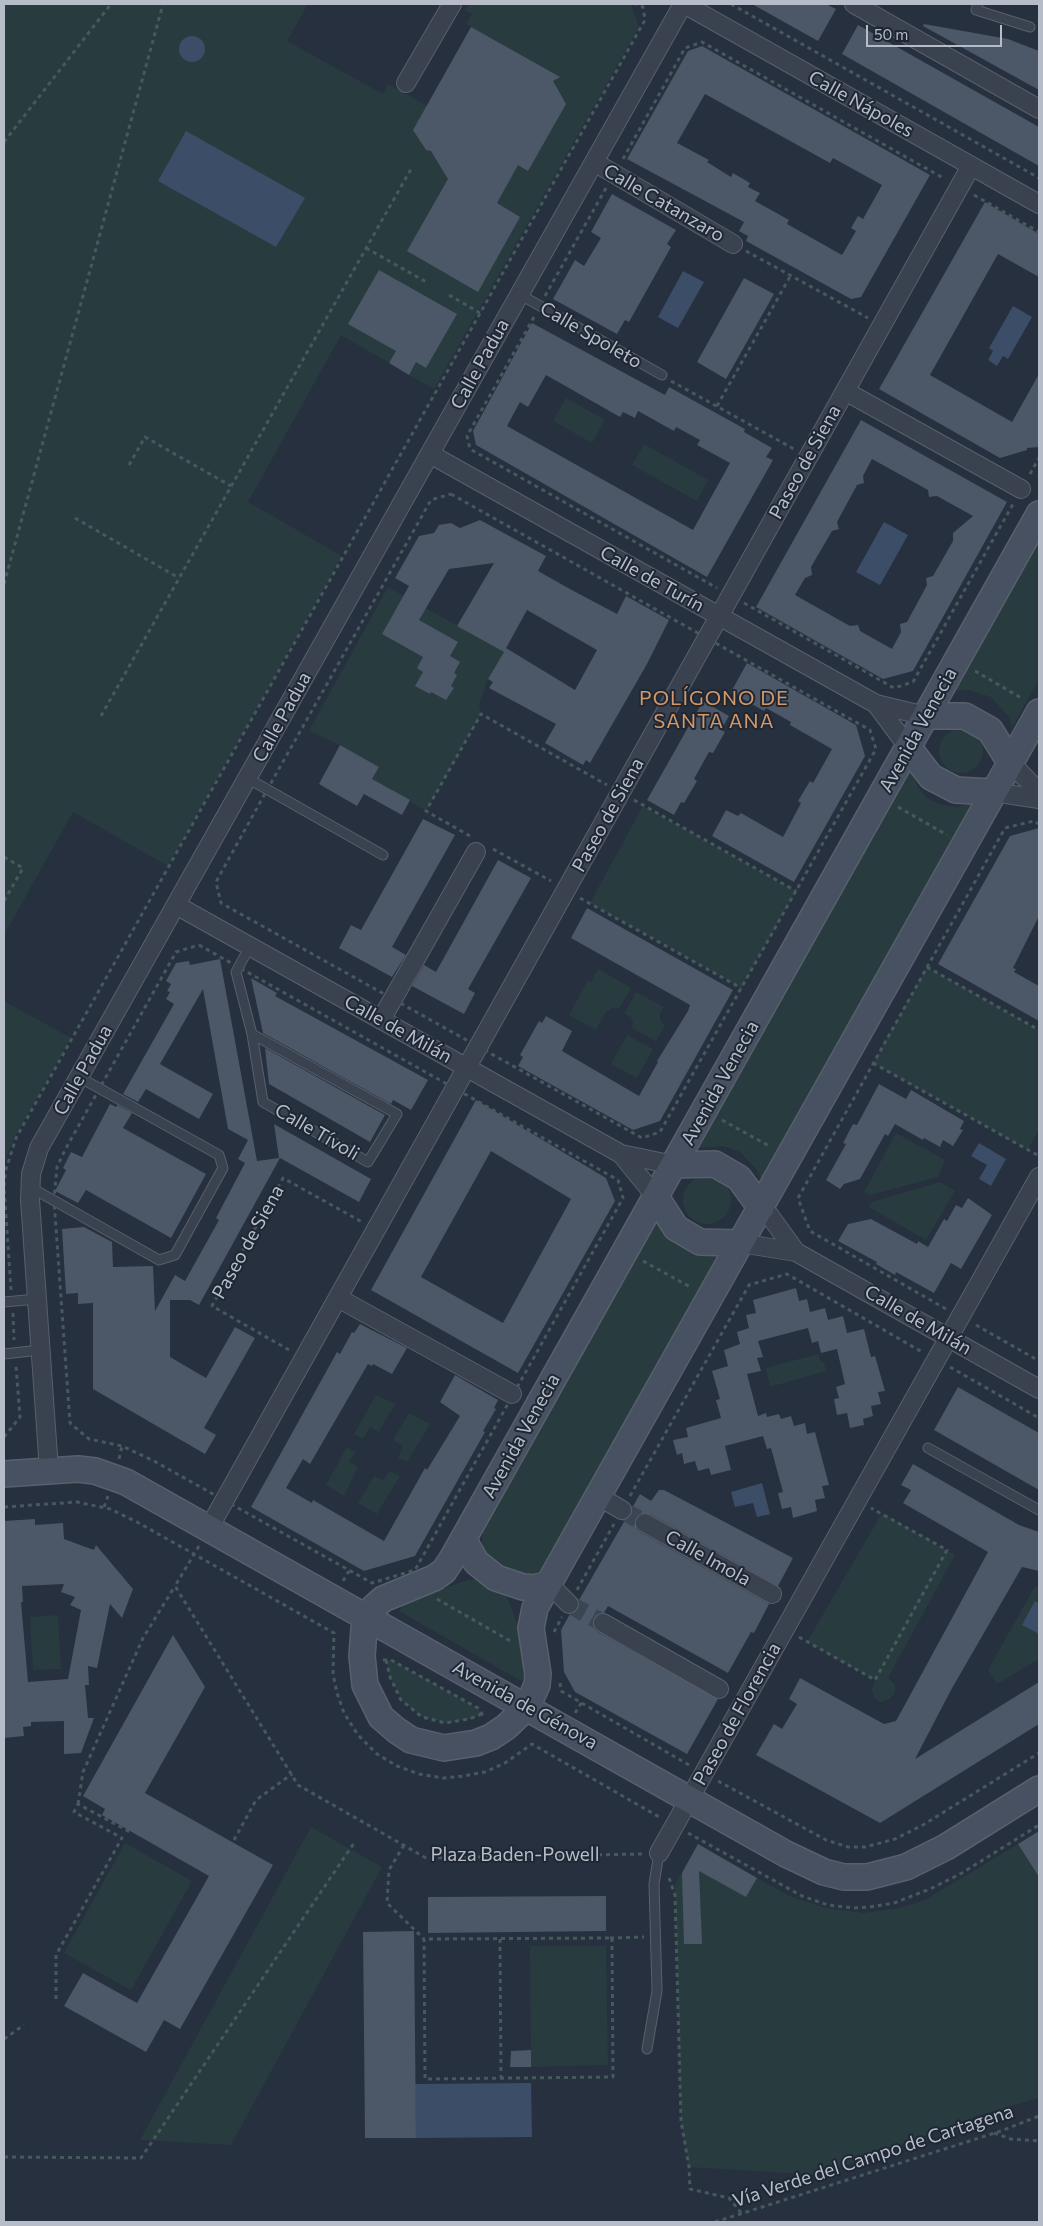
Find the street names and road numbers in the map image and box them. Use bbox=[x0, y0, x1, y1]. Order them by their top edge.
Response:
street label: Calle Nápoles bbox=[805, 66, 917, 142]
street label: Calle Catanzaro bbox=[599, 159, 729, 247]
street label: Calle Spoleto bbox=[536, 297, 646, 373]
street label: Calle Padua bbox=[446, 315, 514, 413]
street label: Paseo de Siena bbox=[764, 401, 846, 523]
street label: Calle de Turín bbox=[596, 541, 708, 617]
street label: Avenida Venecia bbox=[874, 664, 962, 796]
street label: Calle Padua bbox=[248, 668, 316, 766]
street label: Paseo de Siena bbox=[567, 754, 649, 876]
street label: Calle de Milán bbox=[340, 990, 456, 1068]
street label: Avenida Venecia bbox=[676, 1017, 764, 1149]
street label: Calle Padua bbox=[49, 1021, 117, 1119]
street label: Calle Tívoli bbox=[271, 1099, 363, 1165]
street label: Paseo de Siena bbox=[207, 1181, 289, 1303]
street label: Calle de Milán bbox=[861, 1280, 975, 1360]
street label: Avenida Venecia bbox=[477, 1370, 565, 1502]
street label: Calle Imola bbox=[661, 1525, 755, 1591]
street label: Paseo de Florencia bbox=[688, 1639, 786, 1789]
street label: Avenida de Génova bbox=[449, 1656, 601, 1754]
street label: Plaza Baden-Powell bbox=[431, 1844, 599, 1866]
street label: Vía Verde del Campo de Cartagena bbox=[730, 2100, 1016, 2212]

